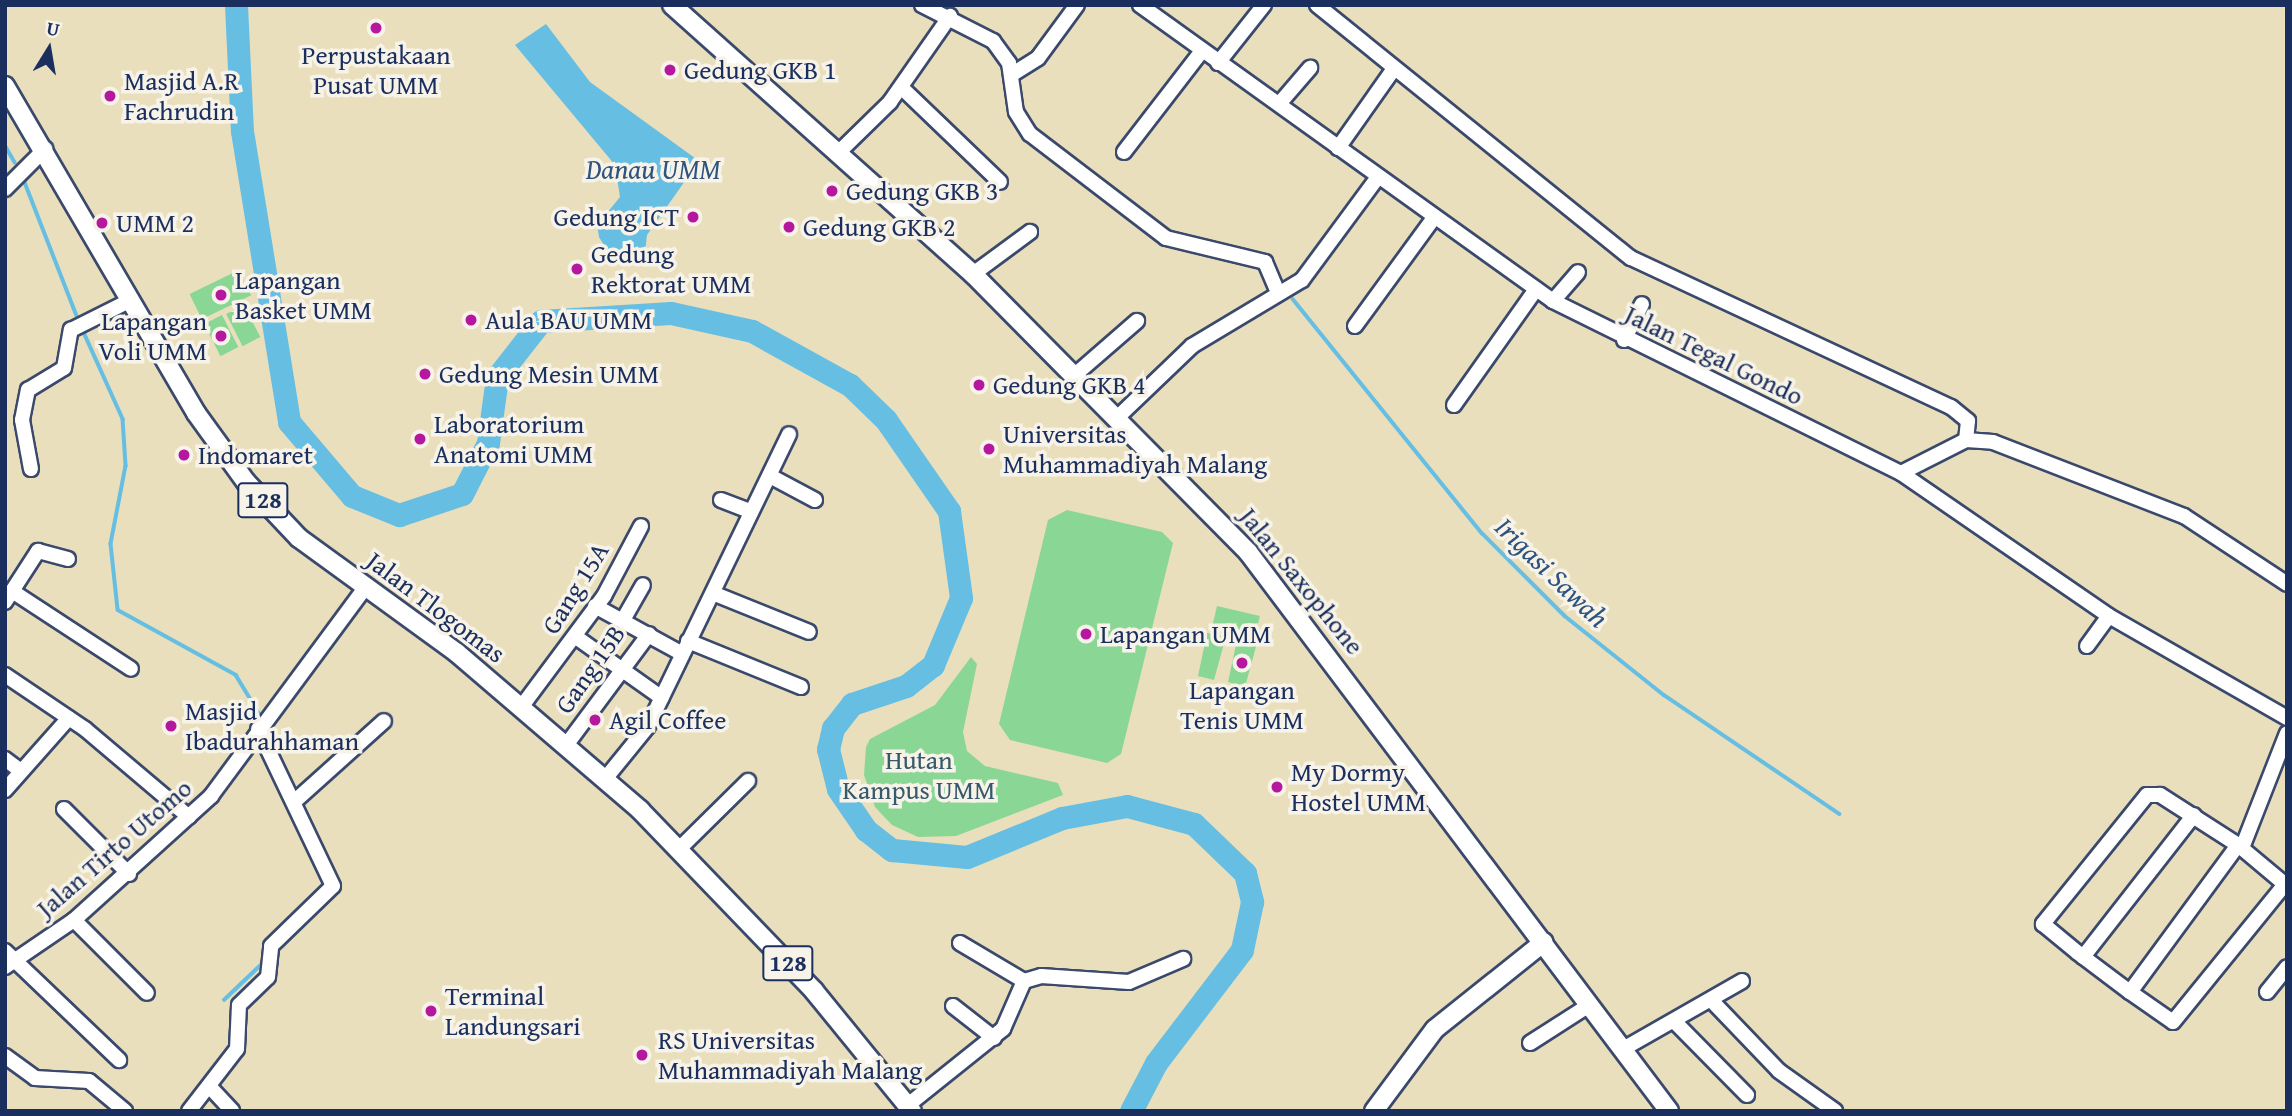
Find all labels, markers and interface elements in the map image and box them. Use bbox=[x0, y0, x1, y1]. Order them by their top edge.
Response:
text: U bbox=[44, 13, 62, 43]
north arrow bbox=[14, 14, 84, 84]
marker: Perpustakaan Pusat UMM bbox=[368, 20, 384, 36]
place label: Perpustakaan Pusat UMM bbox=[301, 39, 451, 100]
place label: Gedung GKB 1 bbox=[684, 54, 836, 86]
marker: Gedung GKB 1 bbox=[662, 62, 678, 78]
place label: Masjid A.R Fachrudin bbox=[124, 65, 239, 126]
marker: Masjid A.R Fachrudin bbox=[102, 88, 118, 104]
water label: Danau UMM bbox=[586, 152, 720, 186]
place label: Gedung GKB 3 bbox=[846, 175, 998, 207]
marker: Gedung GKB 3 bbox=[824, 183, 840, 199]
place label: Gedung ICT bbox=[554, 201, 679, 233]
place label: UMM 2 bbox=[116, 207, 194, 239]
marker: Gedung ICT bbox=[685, 209, 701, 225]
place label: Gedung GKB 2 bbox=[803, 211, 955, 243]
marker: UMM 2 bbox=[94, 215, 110, 231]
marker: Gedung GKB 2 bbox=[781, 219, 797, 235]
place label: Gedung Rektorat UMM bbox=[591, 238, 751, 300]
marker: Gedung Rektorat UMM bbox=[569, 261, 585, 277]
place label: Lapangan Basket UMM bbox=[235, 264, 372, 326]
marker: Lapangan Basket UMM bbox=[213, 287, 229, 303]
street label: Jalan Tegal Gondo bbox=[1620, 298, 1808, 412]
place label: Aula BAU UMM bbox=[485, 304, 652, 336]
place label: Lapangan Voli UMM bbox=[98, 305, 207, 366]
marker: Aula BAU UMM bbox=[463, 312, 479, 328]
marker: Lapangan Voli UMM bbox=[213, 328, 229, 344]
place label: Gedung Mesin UMM bbox=[439, 358, 659, 390]
marker: Gedung Mesin UMM bbox=[417, 366, 433, 382]
place label: Gedung GKB 4 bbox=[993, 369, 1145, 401]
marker: Gedung GKB 4 bbox=[971, 377, 987, 393]
place label: Laboratorium Anatomi UMM bbox=[434, 408, 593, 470]
place label: Universitas Muhammadiyah Malang bbox=[1003, 418, 1267, 480]
marker: Laboratorium Anatomi UMM bbox=[412, 431, 428, 447]
place label: Indomaret bbox=[198, 439, 313, 471]
marker: Universitas Muhammadiyah Malang bbox=[981, 441, 997, 457]
marker: Indomaret bbox=[176, 447, 192, 463]
road number: 128 bbox=[237, 480, 289, 520]
street label: Jalan Saxophone bbox=[1233, 501, 1371, 661]
water label: Irigasi Sawah bbox=[1488, 510, 1616, 634]
street label: Gang 15A bbox=[535, 537, 615, 639]
street label: Jalan Tlogomas bbox=[360, 545, 512, 669]
place label: Lapangan UMM bbox=[1100, 618, 1271, 650]
street label: Gang 15B bbox=[548, 619, 632, 719]
marker: Lapangan UMM bbox=[1078, 626, 1094, 642]
marker: Lapangan Tenis UMM bbox=[1234, 655, 1250, 671]
place label: Lapangan Tenis UMM bbox=[1180, 674, 1304, 736]
place label: Masjid Ibadurahhaman bbox=[185, 695, 359, 756]
place label: Agil Coffee bbox=[609, 704, 726, 736]
marker: Agil Coffee bbox=[587, 712, 603, 728]
marker: Masjid Ibadurahhaman bbox=[163, 718, 179, 734]
park label: Hutan Kampus UMM bbox=[843, 744, 995, 806]
place label: My Dormy Hostel UMM bbox=[1291, 756, 1426, 818]
street label: Jalan Tirto Utomo bbox=[30, 772, 198, 924]
marker: My Dormy Hostel UMM bbox=[1269, 779, 1285, 795]
road number: 128 bbox=[762, 943, 814, 984]
place label: Terminal Landungsari bbox=[445, 980, 581, 1042]
marker: Terminal Landungsari bbox=[423, 1003, 439, 1019]
place label: RS Universitas Muhammadiyah Malang bbox=[658, 1024, 922, 1086]
marker: RS Universitas Muhammadiyah Malang bbox=[632, 1045, 652, 1065]

